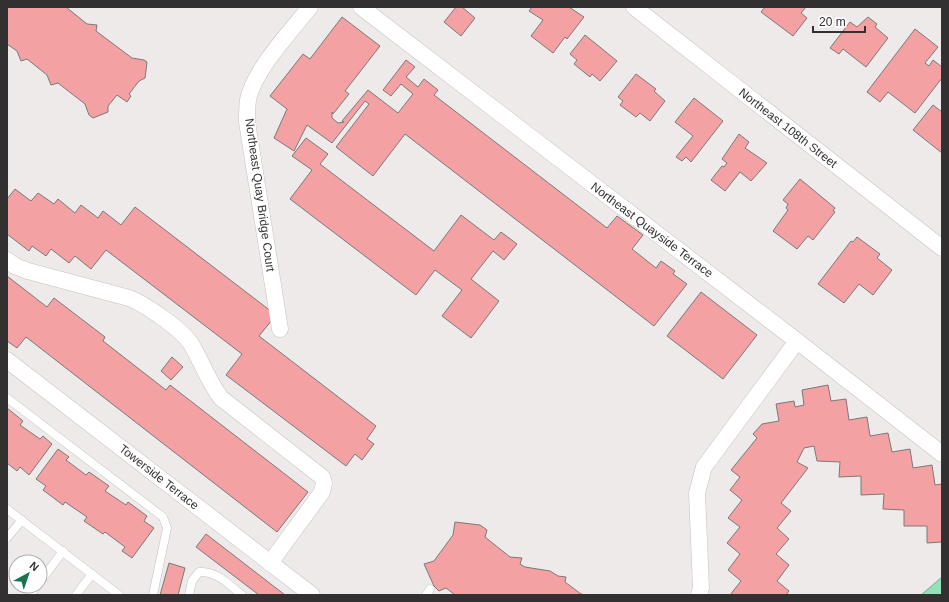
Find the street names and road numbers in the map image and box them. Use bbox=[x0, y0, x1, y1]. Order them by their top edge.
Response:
street label: Northeast 108th Street bbox=[736, 85, 840, 171]
street label: Northeast Quay Bridge Court bbox=[242, 117, 278, 273]
street label: Northeast Quayside Terrace bbox=[588, 180, 716, 281]
street label: Towerside Terrace bbox=[116, 442, 202, 513]

